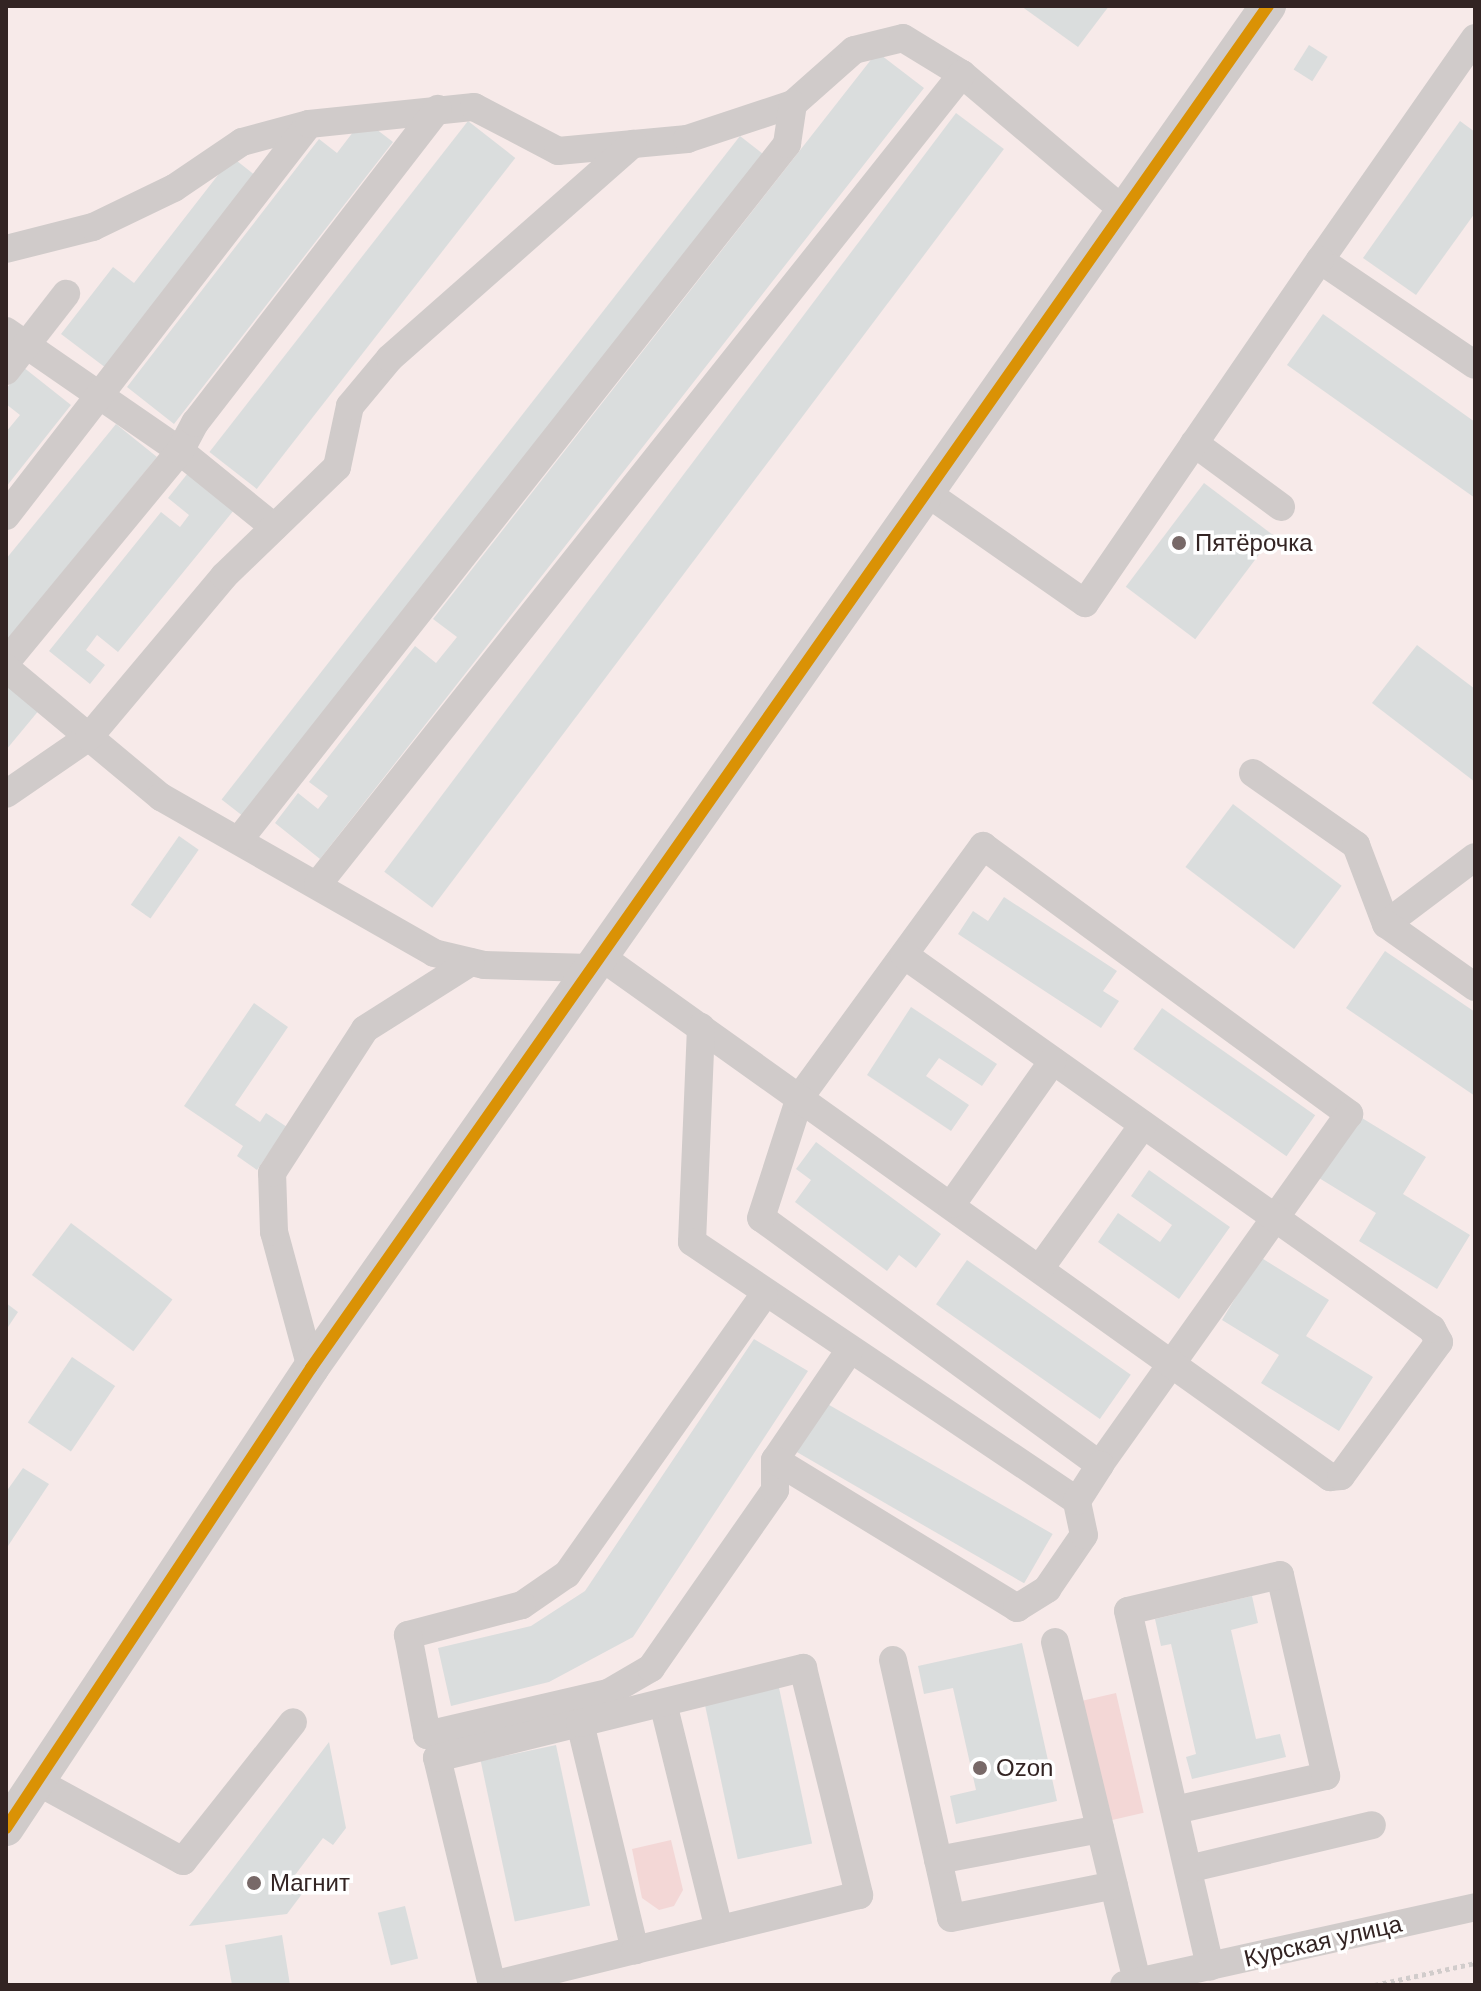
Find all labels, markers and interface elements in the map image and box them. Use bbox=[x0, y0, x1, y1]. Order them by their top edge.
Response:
place label: Пятёрочка bbox=[1195, 529, 1313, 557]
marker: Пятёрочка bbox=[1170, 534, 1188, 552]
place label: Ozon bbox=[996, 1754, 1053, 1782]
marker: Ozon bbox=[971, 1759, 989, 1777]
place label: Магнит bbox=[270, 1869, 350, 1897]
marker: Магнит bbox=[245, 1874, 263, 1892]
street label: Курская улица bbox=[1241, 1909, 1405, 1973]

